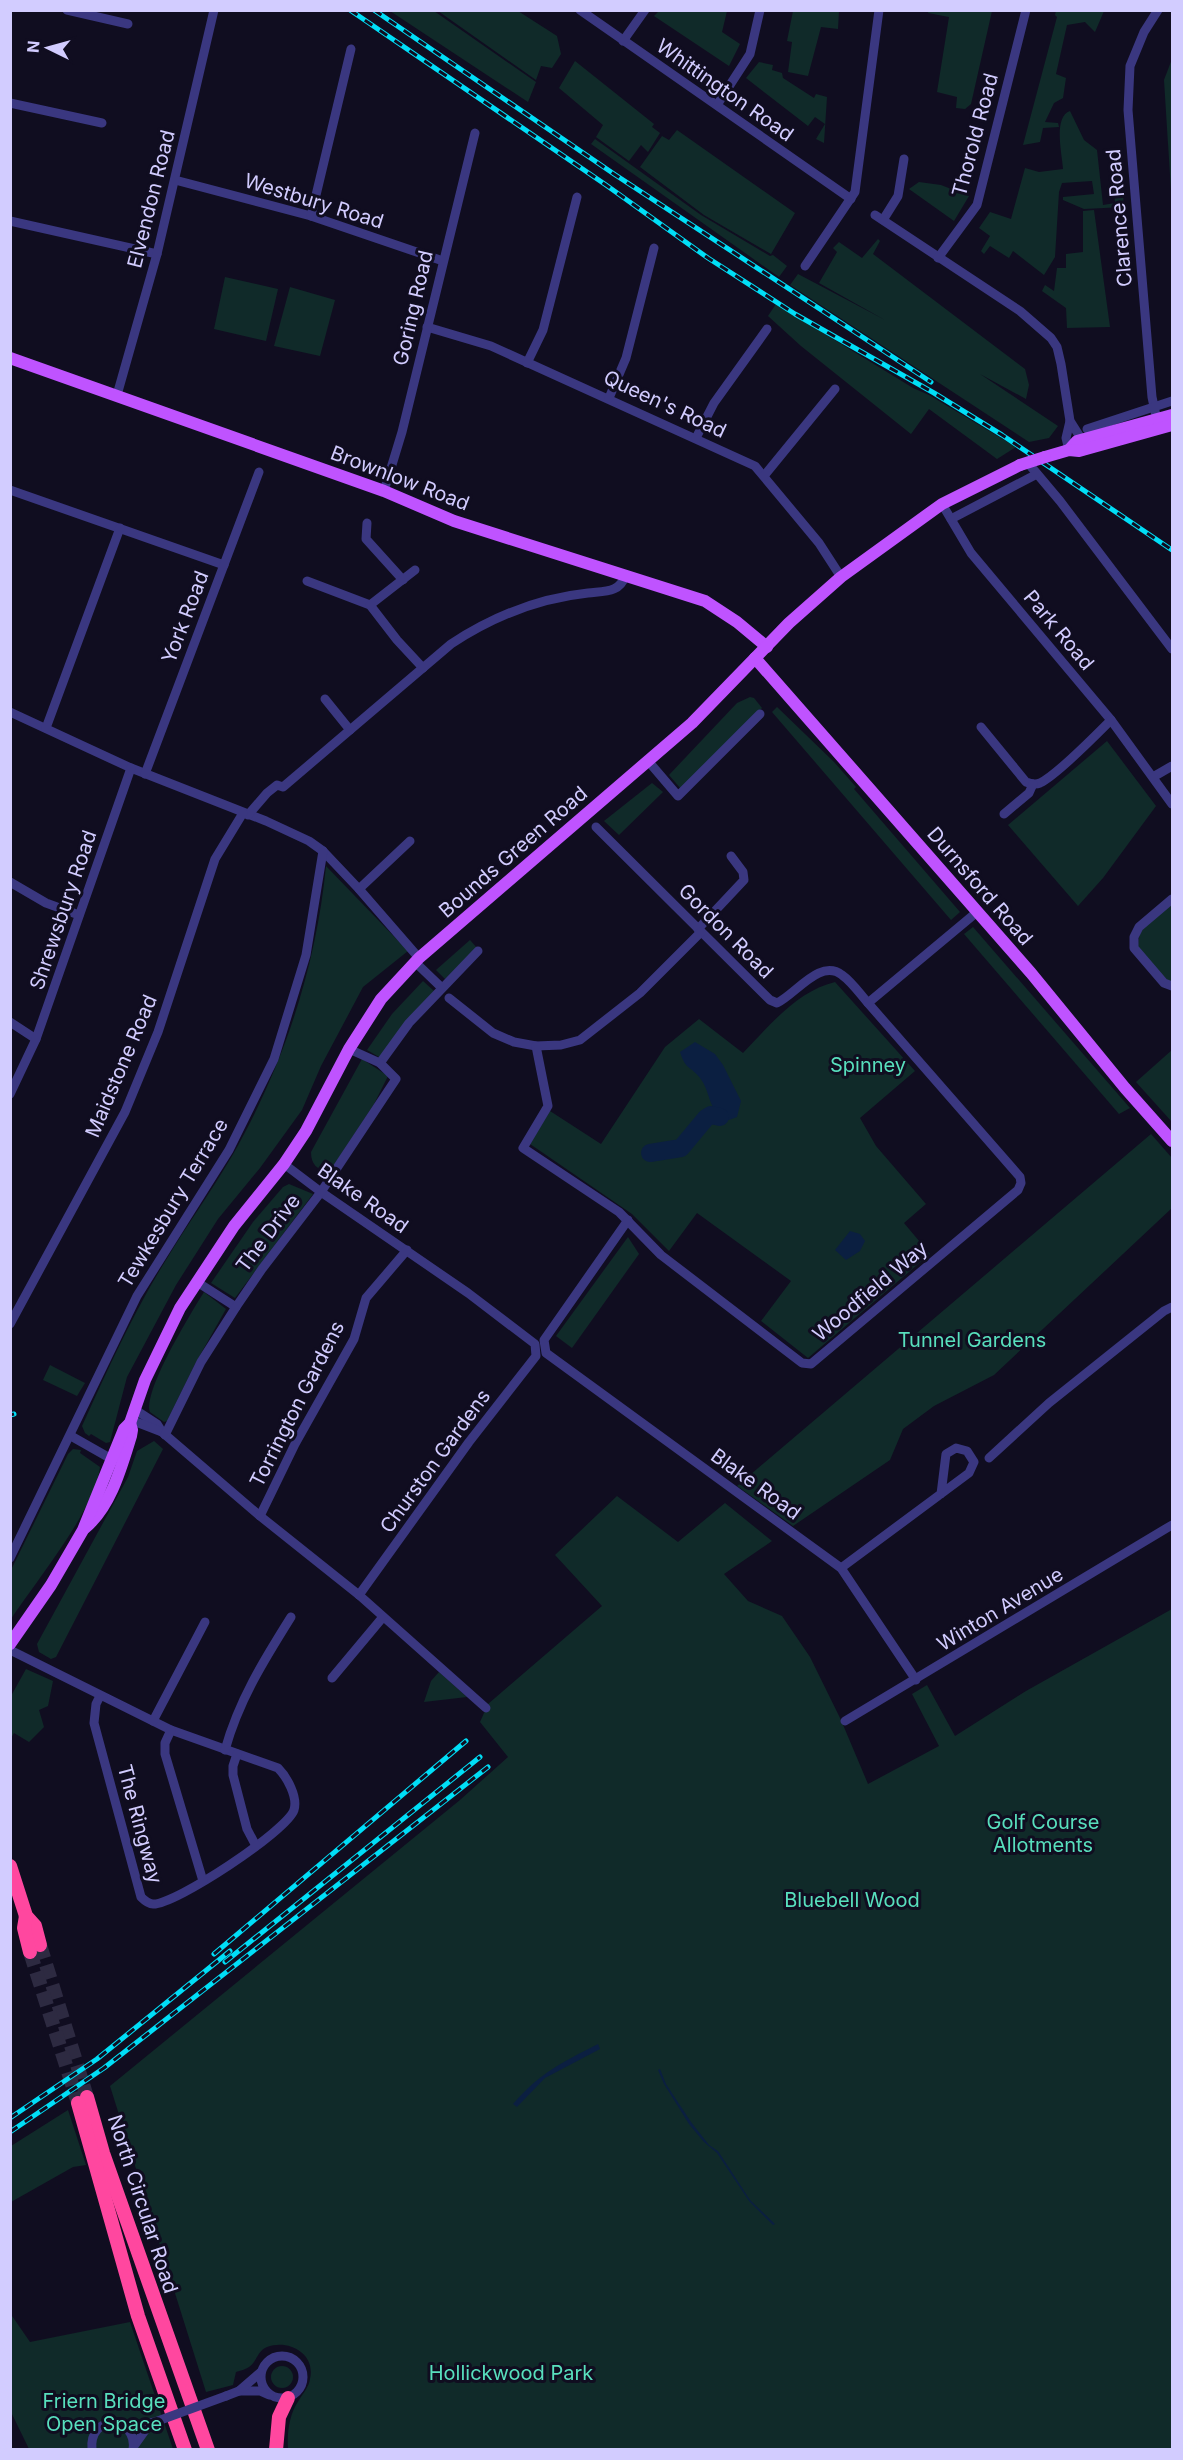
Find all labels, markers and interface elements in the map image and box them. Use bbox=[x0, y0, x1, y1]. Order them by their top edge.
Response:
north arrow bbox=[18, 18, 78, 78]
street label: Whittington Road bbox=[652, 34, 798, 146]
text: N bbox=[23, 40, 44, 54]
street label: Thorold Road bbox=[947, 71, 1003, 199]
street label: Elvendon Road bbox=[122, 128, 180, 270]
street label: Clarence Road bbox=[1101, 148, 1137, 288]
street label: Westbury Road bbox=[241, 168, 387, 234]
street label: Goring Road bbox=[388, 248, 438, 368]
street label: Queen's Road bbox=[600, 365, 730, 443]
street label: Brownlow Road bbox=[327, 440, 473, 516]
street label: York Road bbox=[156, 568, 214, 666]
street label: Park Road bbox=[1019, 585, 1099, 675]
street label: Bounds Green Road bbox=[434, 781, 592, 923]
street label: Durnsford Road bbox=[922, 822, 1038, 950]
street label: Shrewsbury Road bbox=[24, 827, 102, 993]
street label: Gordon Road bbox=[674, 879, 778, 983]
street label: Maidstone Road bbox=[80, 991, 162, 1141]
park label: Spinney bbox=[830, 1053, 906, 1077]
street label: Tewkesbury Terrace bbox=[113, 1114, 233, 1292]
street label: Blake Road bbox=[313, 1158, 413, 1238]
street label: The Drive bbox=[231, 1189, 305, 1277]
street label: Woodfield Way bbox=[808, 1236, 932, 1346]
street label: Torrington Gardens bbox=[245, 1317, 349, 1491]
park label: Tunnel Gardens bbox=[898, 1328, 1046, 1352]
street label: Churston Gardens bbox=[375, 1384, 495, 1538]
street label: Blake Road bbox=[706, 1443, 806, 1525]
street label: Winton Avenue bbox=[933, 1562, 1067, 1656]
street label: The Ringway bbox=[113, 1762, 167, 1886]
park label: Golf Course Allotments bbox=[987, 1810, 1099, 1857]
park label: Bluebell Wood bbox=[784, 1888, 920, 1912]
street label: North Circular Road bbox=[103, 2112, 183, 2296]
park label: Hollickwood Park bbox=[429, 2361, 593, 2385]
park label: Friern Bridge Open Space bbox=[43, 2389, 165, 2436]

